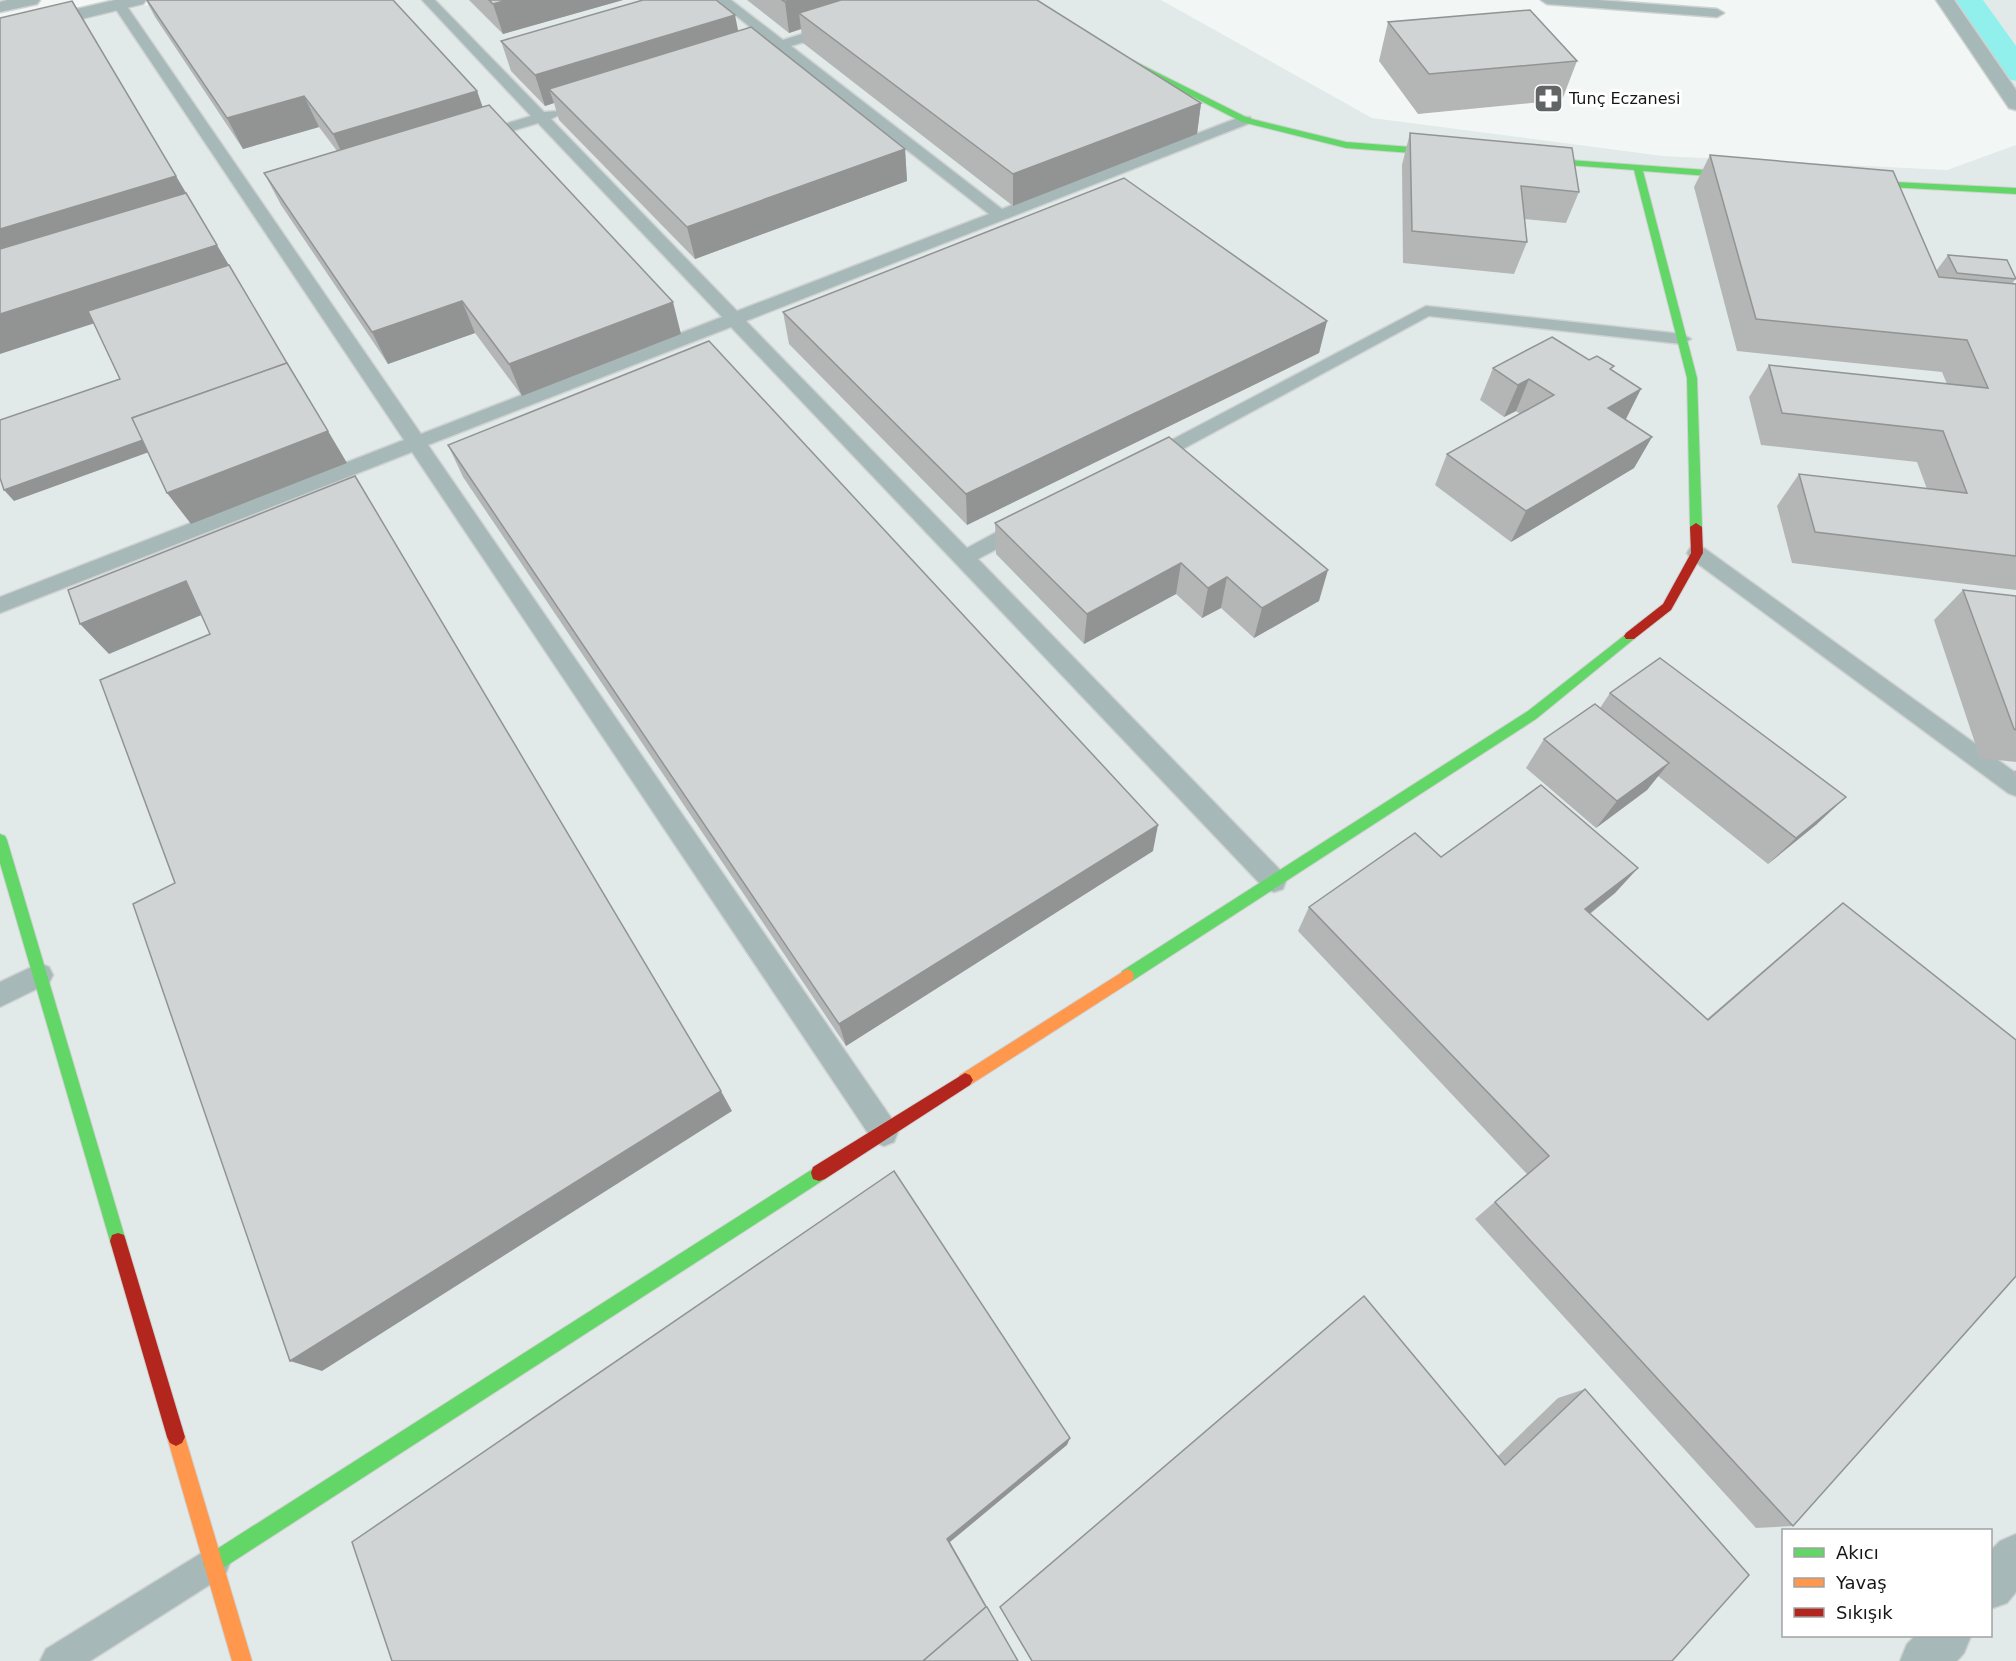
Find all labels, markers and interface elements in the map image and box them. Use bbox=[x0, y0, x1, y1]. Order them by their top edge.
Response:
pharmacy icon: Tunç Eczanesi bbox=[1532, 82, 1564, 114]
place label: Tunç Eczanesi bbox=[1568, 89, 1680, 108]
legend bbox=[1782, 1529, 1992, 1637]
text: Akıcı bbox=[1836, 1542, 1879, 1563]
text: Yavaş bbox=[1835, 1572, 1887, 1593]
text: Sıkışık bbox=[1836, 1602, 1893, 1623]

